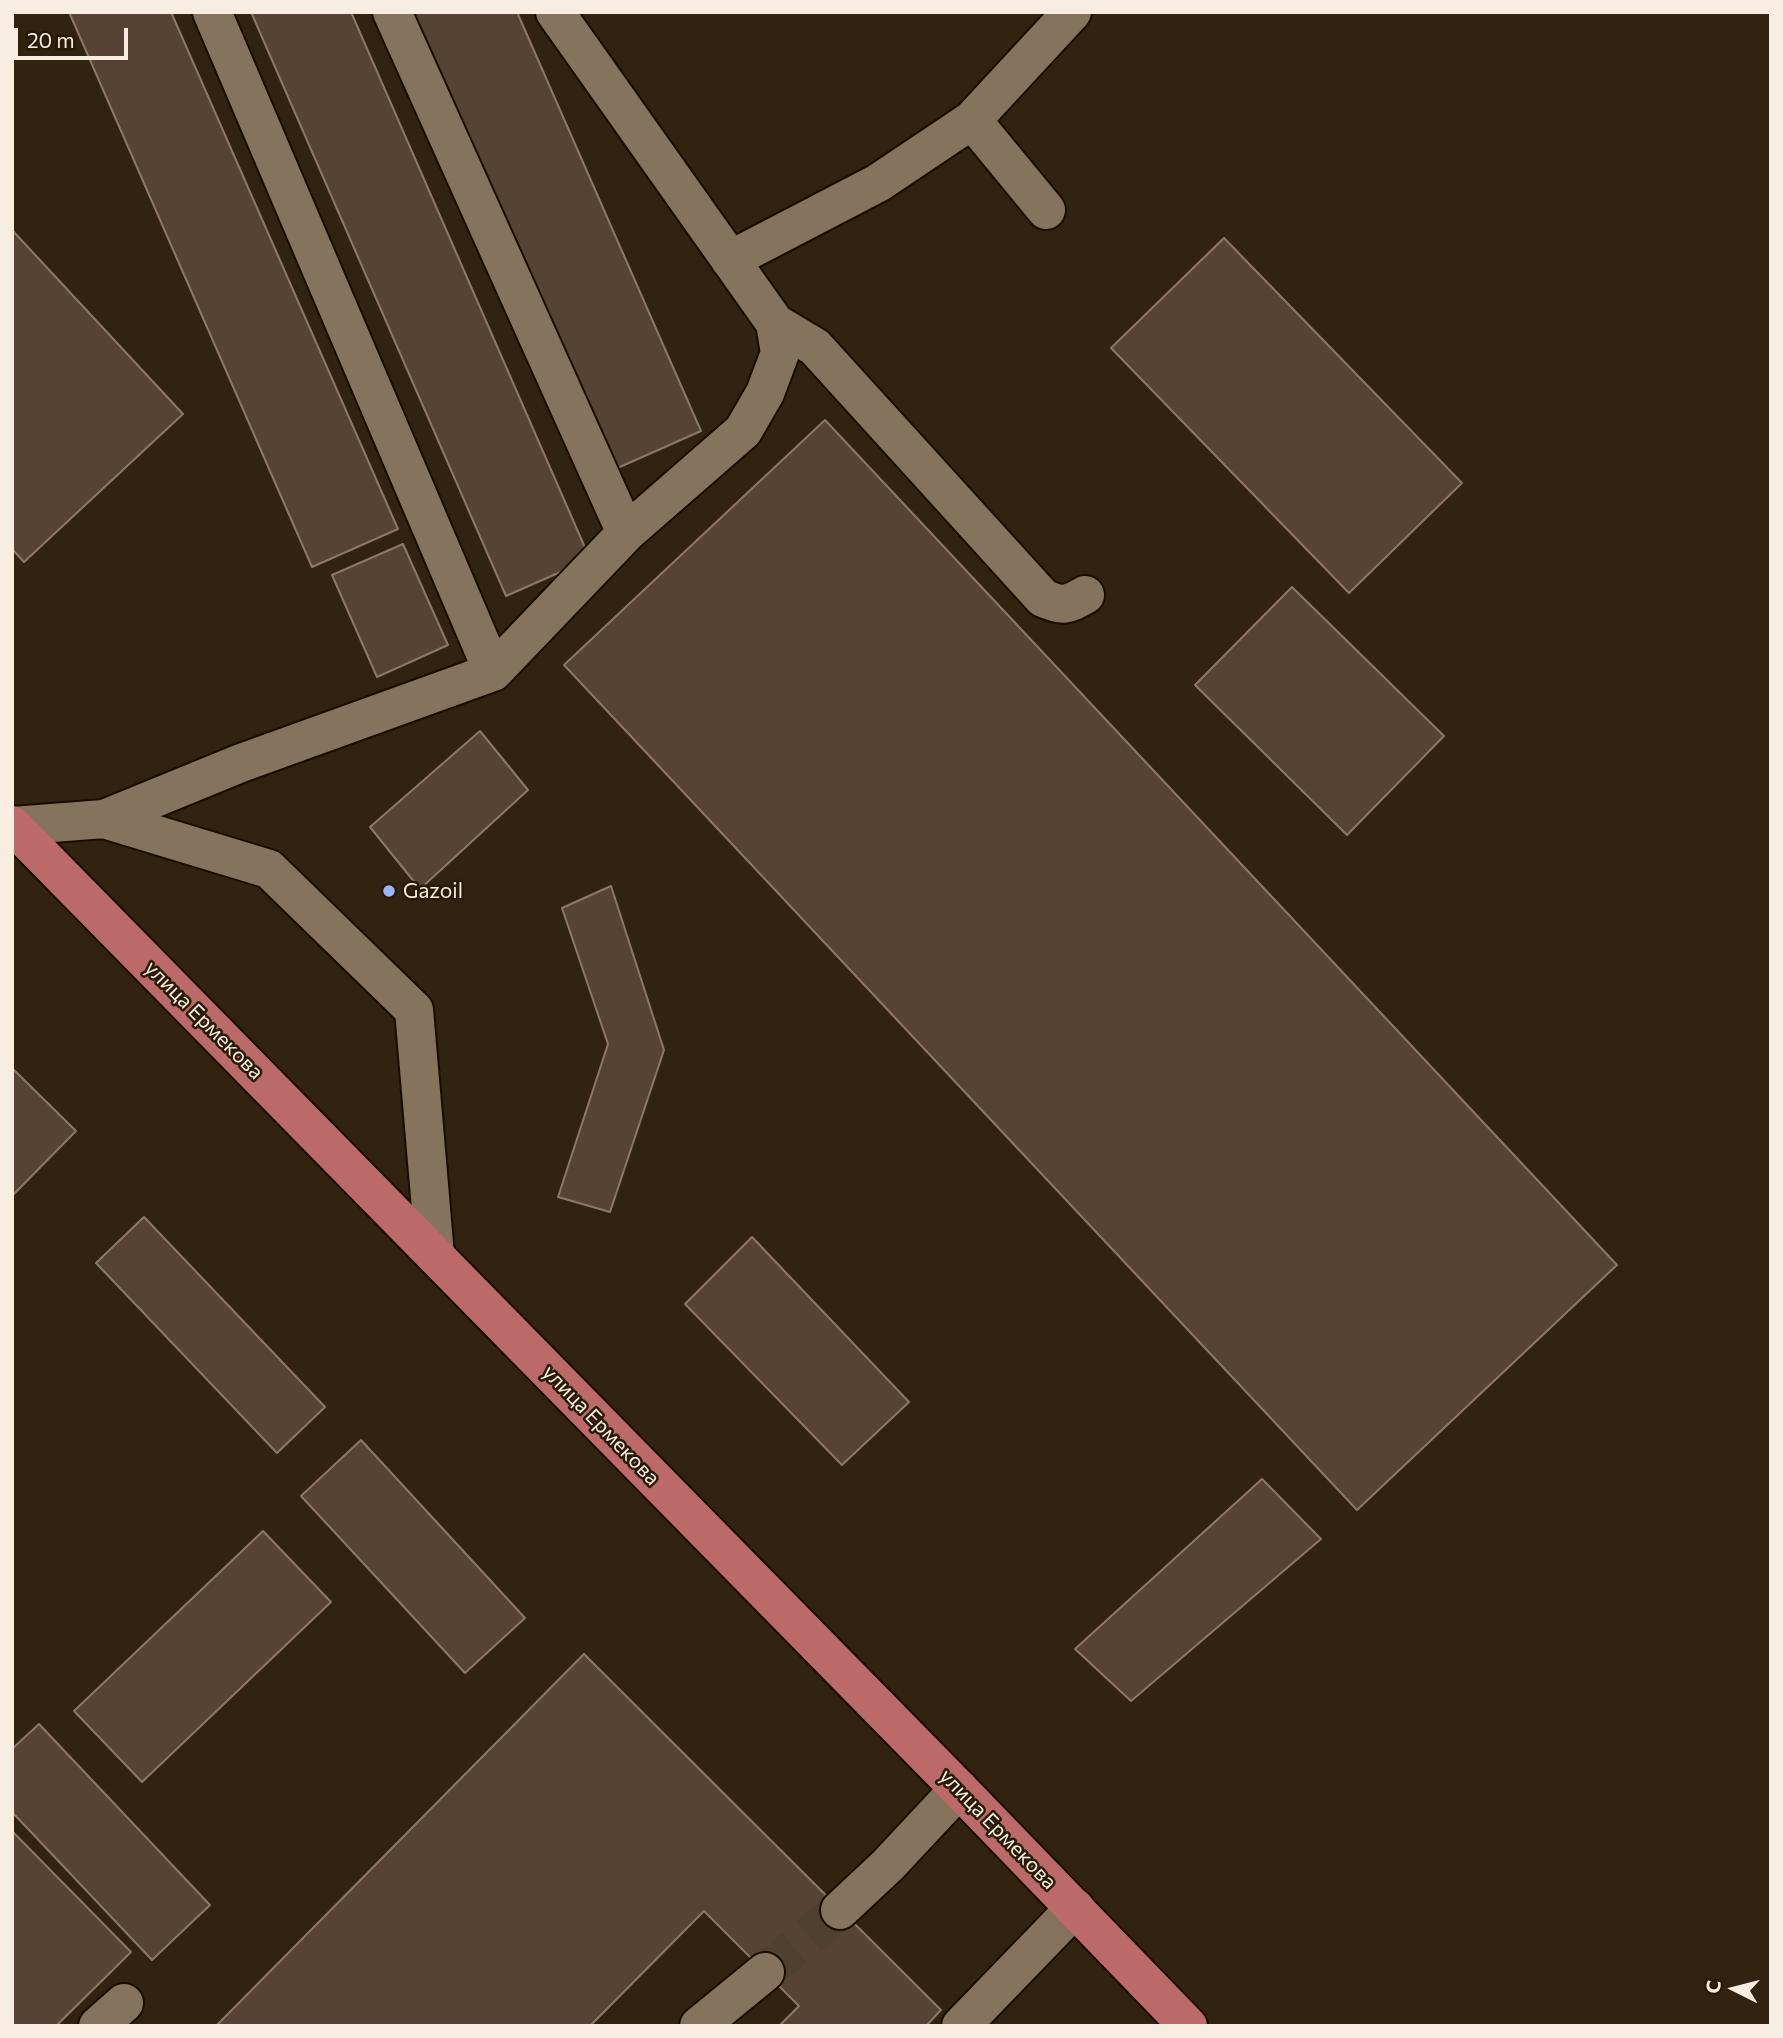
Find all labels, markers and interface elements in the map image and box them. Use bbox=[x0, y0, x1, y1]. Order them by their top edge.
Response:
scale bar bbox=[18, 14, 131, 58]
text: 20 m bbox=[27, 27, 75, 52]
place label: Gazoil bbox=[403, 878, 463, 904]
marker: Gazoil bbox=[381, 883, 397, 899]
street label: улица Ермекова bbox=[139, 955, 269, 1085]
street label: улица Ермекова bbox=[537, 1360, 665, 1490]
street label: улица Ермекова bbox=[934, 1764, 1062, 1894]
north arrow bbox=[1699, 1954, 1769, 2024]
text: С bbox=[1701, 1979, 1725, 1994]

